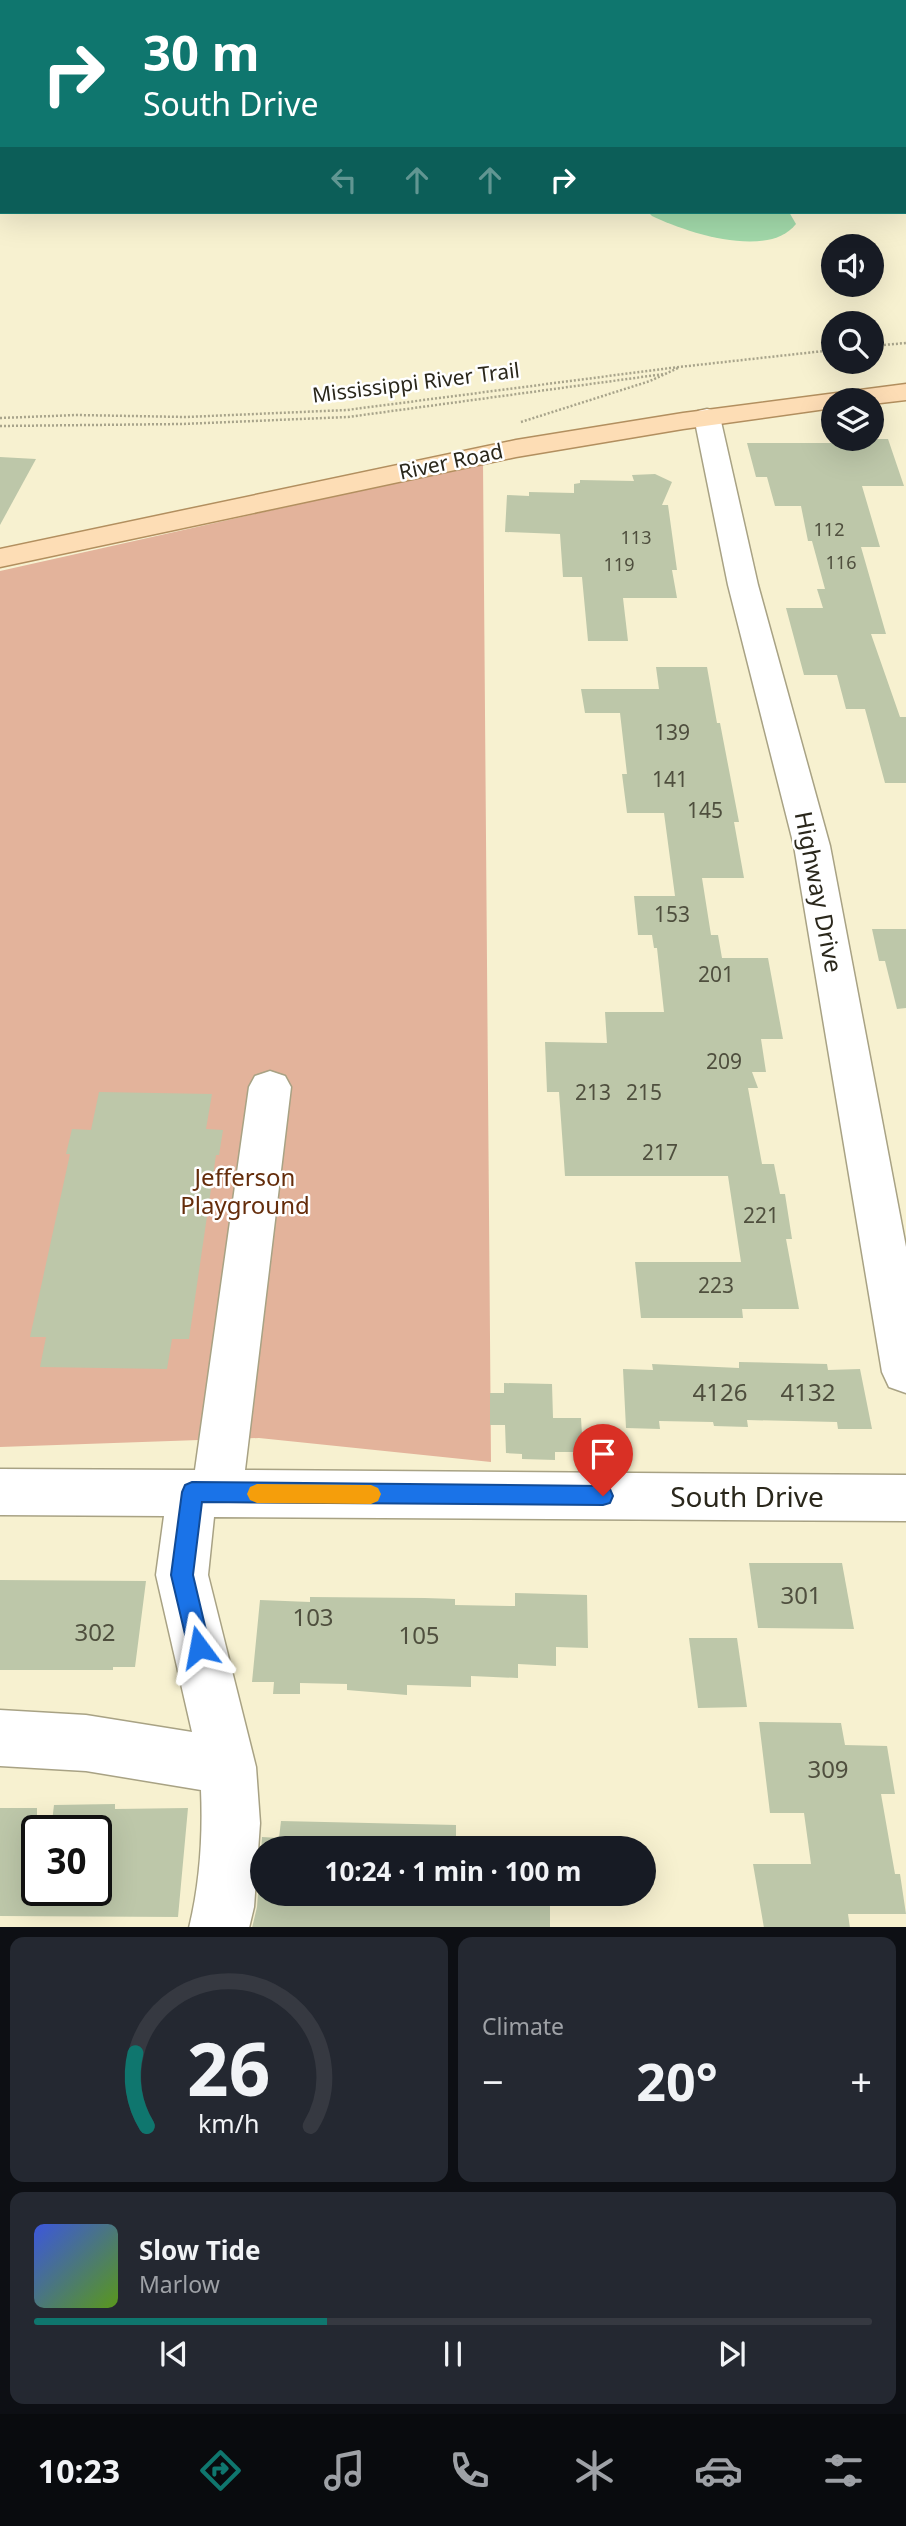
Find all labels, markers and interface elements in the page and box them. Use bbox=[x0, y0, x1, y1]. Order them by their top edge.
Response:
text: 30 m bbox=[143, 19, 260, 85]
icon: right bbox=[28, 28, 119, 119]
text: South Drive bbox=[143, 82, 319, 125]
icon: left bbox=[325, 161, 363, 199]
icon: ahead bbox=[398, 161, 436, 199]
icon: ahead bbox=[471, 161, 509, 199]
icon: right bbox=[544, 161, 582, 199]
map controls bbox=[821, 234, 884, 451]
button: sound bbox=[821, 234, 884, 297]
button: search bbox=[821, 311, 884, 374]
street label: Mississippi River Trail bbox=[311, 355, 521, 409]
button: layers bbox=[821, 388, 884, 451]
street label: River Road bbox=[396, 436, 505, 486]
house number: 112 bbox=[814, 517, 844, 541]
house number: 113 bbox=[621, 525, 651, 549]
house number: 116 bbox=[826, 550, 856, 574]
house number: 119 bbox=[604, 552, 634, 576]
house number: 139 bbox=[654, 718, 690, 746]
house number: 141 bbox=[652, 765, 688, 793]
house number: 145 bbox=[687, 796, 723, 824]
street label: Highway Drive bbox=[788, 808, 851, 975]
house number: 153 bbox=[654, 900, 690, 928]
house number: 201 bbox=[698, 960, 734, 988]
house number: 209 bbox=[706, 1047, 742, 1075]
house number: 213 bbox=[575, 1078, 611, 1106]
house number: 215 bbox=[626, 1078, 662, 1106]
house number: 217 bbox=[642, 1138, 678, 1166]
park label: Jefferson Playground bbox=[180, 1160, 310, 1221]
house number: 221 bbox=[743, 1201, 779, 1229]
house number: 223 bbox=[698, 1271, 734, 1299]
house number: 4126 bbox=[693, 1375, 747, 1408]
house number: 4132 bbox=[781, 1375, 835, 1408]
pin bbox=[573, 1424, 633, 1496]
icon: arrive bbox=[584, 1435, 622, 1473]
street label: South Drive bbox=[670, 1477, 824, 1515]
house number: 301 bbox=[780, 1578, 822, 1611]
house number: 103 bbox=[292, 1600, 334, 1633]
position arrow bbox=[162, 1610, 236, 1684]
house number: 302 bbox=[74, 1615, 116, 1648]
house number: 105 bbox=[398, 1618, 440, 1651]
house number: 309 bbox=[807, 1752, 849, 1785]
speed limit sign: 30 bbox=[21, 1815, 112, 1906]
text: 10:24 · 1 min · 100 m bbox=[325, 1853, 581, 1889]
text: Climate bbox=[482, 2010, 564, 2042]
text: 26 bbox=[187, 2018, 271, 2117]
text: 20° bbox=[636, 2045, 718, 2116]
text: − bbox=[482, 2055, 504, 2107]
text: + bbox=[850, 2055, 872, 2107]
text: km/h bbox=[198, 2105, 260, 2139]
text: Slow Tide bbox=[139, 2232, 261, 2268]
text: Marlow bbox=[139, 2268, 220, 2300]
icon: previous bbox=[155, 2335, 193, 2373]
icon: pause bbox=[434, 2335, 472, 2373]
icon: next bbox=[713, 2335, 751, 2373]
icon: directions bbox=[196, 2446, 245, 2495]
icon: music bbox=[320, 2446, 369, 2495]
icon: phone bbox=[445, 2446, 494, 2495]
icon: climate bbox=[570, 2446, 619, 2495]
icon: car bbox=[694, 2446, 743, 2495]
icon: filters bbox=[819, 2446, 868, 2495]
text: 10:23 bbox=[38, 2449, 120, 2492]

